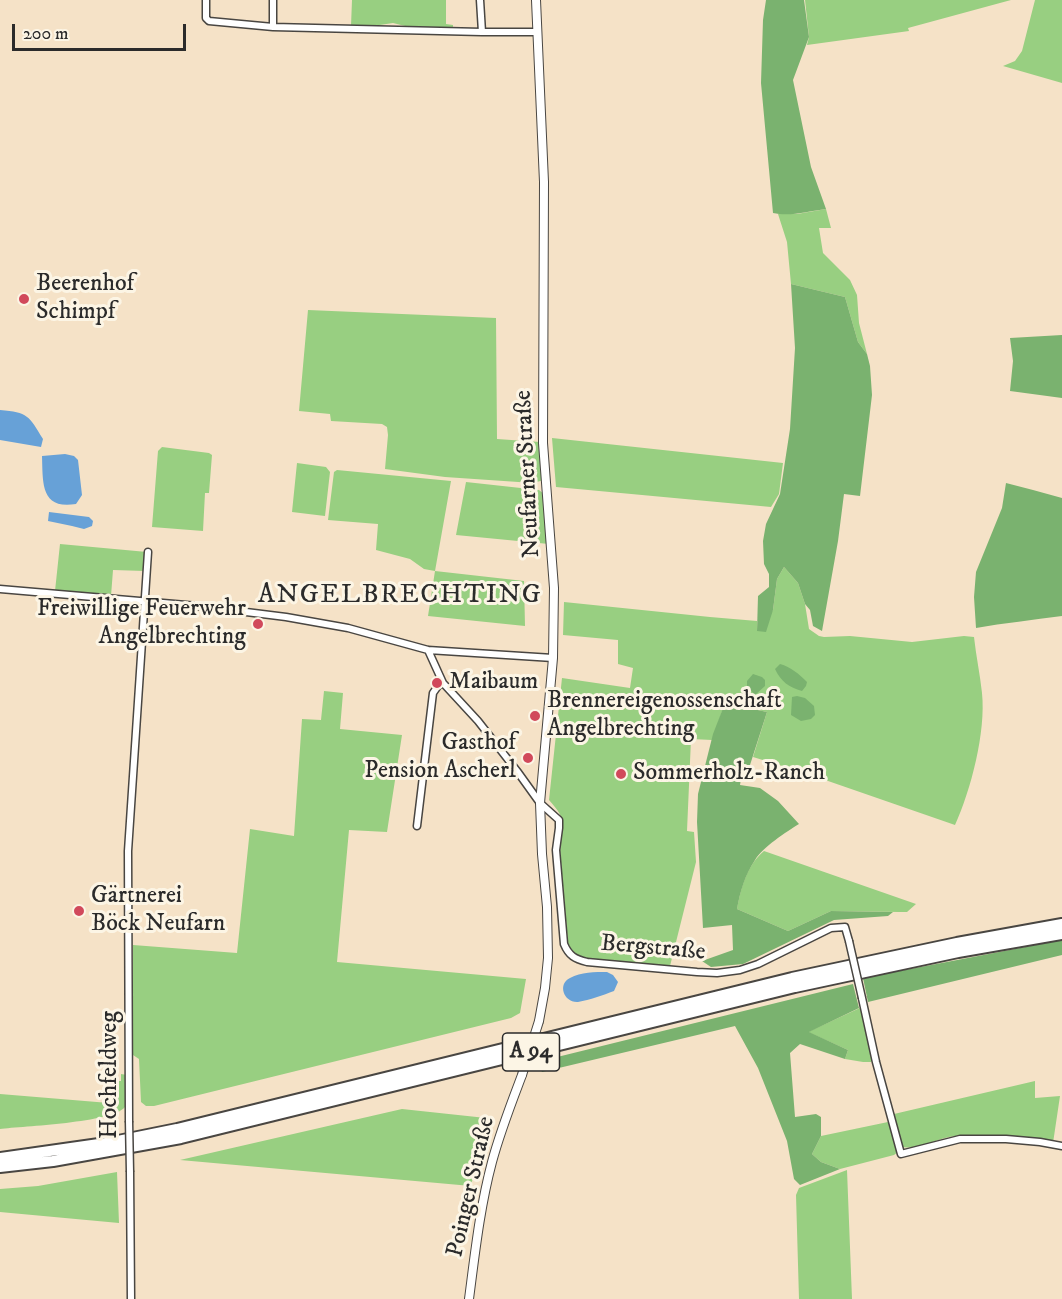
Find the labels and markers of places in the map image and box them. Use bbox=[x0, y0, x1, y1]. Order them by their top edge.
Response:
place label: Beerenhof Schimpf bbox=[36, 271, 134, 327]
marker: Beerenhof Schimpf bbox=[17, 292, 31, 306]
place label: Freiwillige Feuerwehr Angelbrechting bbox=[37, 596, 246, 652]
marker: Freiwillige Feuerwehr Angelbrechting bbox=[251, 617, 265, 631]
place label: Maibaum bbox=[449, 669, 538, 697]
marker: Maibaum bbox=[430, 676, 444, 690]
place label: Brennereigenossenschaft Angelbrechting bbox=[547, 688, 782, 744]
marker: Brennereigenossenschaft Angelbrechting bbox=[528, 709, 542, 723]
place label: Gasthof Pension Ascherl bbox=[364, 730, 516, 786]
marker: Gasthof Pension Ascherl bbox=[521, 751, 535, 765]
place label: Sommerholz-Ranch bbox=[633, 760, 825, 788]
marker: Sommerholz-Ranch bbox=[614, 767, 628, 781]
place label: Gärtnerei Böck Neufarn bbox=[91, 883, 225, 939]
marker: Gärtnerei Böck Neufarn bbox=[72, 904, 86, 918]

